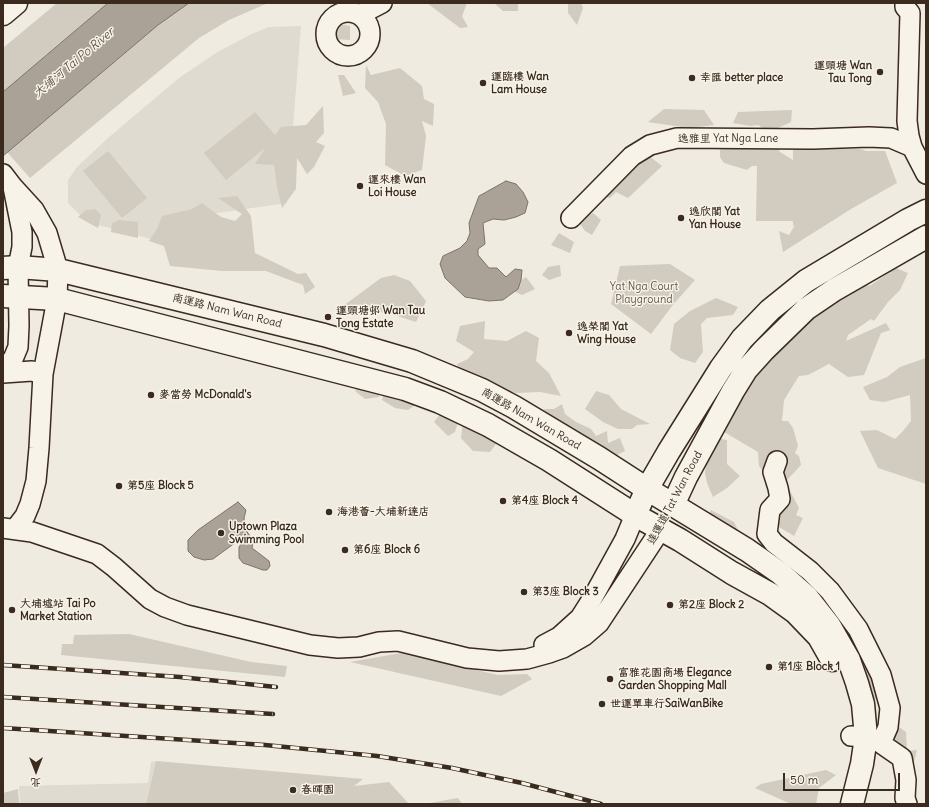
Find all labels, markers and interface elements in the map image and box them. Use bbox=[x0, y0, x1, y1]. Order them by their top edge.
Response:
water label: 大埔河 Tai Po River bbox=[31, 25, 117, 101]
place label: 運頭塘 Wan Tau Tong bbox=[814, 59, 872, 85]
marker: 運頭塘 Wan Tau Tong bbox=[875, 67, 885, 77]
place label: 運臨樓 Wan Lam House bbox=[491, 70, 549, 96]
place label: 幸匯 better place bbox=[700, 71, 783, 85]
marker: 幸匯 better place bbox=[687, 73, 697, 83]
marker: 運臨樓 Wan Lam House bbox=[478, 78, 488, 88]
street label: 逸雅里 Yat Nga Lane bbox=[678, 132, 778, 146]
place label: 運來樓 Wan Loi House bbox=[368, 173, 426, 199]
marker: 運來樓 Wan Loi House bbox=[355, 181, 365, 191]
place label: 逸欣閣 Yat Yan House bbox=[689, 205, 741, 231]
marker: 逸欣閣 Yat Yan House bbox=[676, 213, 686, 223]
park label: Yat Nga Court Playground bbox=[610, 280, 678, 306]
street label: 南運路 Nam Wan Road bbox=[171, 291, 283, 331]
place label: 運頭塘邨 Wan Tau Tong Estate bbox=[336, 304, 425, 330]
marker: 運頭塘邨 Wan Tau Tong Estate bbox=[323, 312, 333, 322]
place label: 逸榮閣 Yat Wing House bbox=[577, 320, 636, 346]
marker: 逸榮閣 Yat Wing House bbox=[564, 328, 574, 338]
street label: 南運路 Nam Wan Road bbox=[479, 385, 583, 453]
place label: 麥當勞 McDonald's bbox=[159, 388, 252, 402]
marker: 麥當勞 McDonald's bbox=[146, 390, 156, 400]
street label: 達運道 Tat Wan Road bbox=[645, 449, 705, 547]
place label: 第5座 Block 5 bbox=[127, 479, 194, 493]
marker: 第5座 Block 5 bbox=[114, 481, 124, 491]
place label: 第4座 Block 4 bbox=[511, 494, 578, 508]
marker: 第4座 Block 4 bbox=[498, 496, 508, 506]
place label: 海港薈-大埔新達店 bbox=[337, 505, 430, 519]
marker: 海港薈-大埔新達店 bbox=[324, 507, 334, 517]
place label: Uptown Plaza Swimming Pool bbox=[229, 520, 304, 546]
marker: Uptown Plaza Swimming Pool bbox=[216, 528, 226, 538]
place label: 第6座 Block 6 bbox=[353, 543, 420, 557]
marker: 第6座 Block 6 bbox=[340, 545, 350, 555]
place label: 第3座 Block 3 bbox=[532, 585, 599, 599]
marker: 第3座 Block 3 bbox=[519, 587, 529, 597]
place label: 大埔墟站 Tai Po Market Station bbox=[20, 597, 96, 623]
place label: 第2座 Block 2 bbox=[678, 598, 744, 612]
marker: 第2座 Block 2 bbox=[665, 600, 675, 610]
marker: 大埔墟站 Tai Po Market Station bbox=[7, 605, 17, 615]
place label: 第1座 Block 1 bbox=[777, 660, 840, 674]
marker: 第1座 Block 1 bbox=[764, 662, 774, 672]
place label: 富雅花園商場 Elegance Garden Shopping Mall bbox=[618, 666, 732, 692]
marker: 富雅花園商場 Elegance Garden Shopping Mall bbox=[605, 674, 615, 684]
place label: 世運單車行SaiWanBike bbox=[610, 697, 723, 711]
marker: 世運單車行SaiWanBike bbox=[597, 699, 607, 709]
north arrow bbox=[16, 751, 56, 791]
scale bar bbox=[785, 765, 902, 791]
text: 50 m bbox=[790, 772, 818, 787]
text: 北 bbox=[31, 776, 42, 790]
place label: 春暉園 bbox=[301, 783, 334, 797]
marker: 春暉園 bbox=[288, 785, 298, 795]

